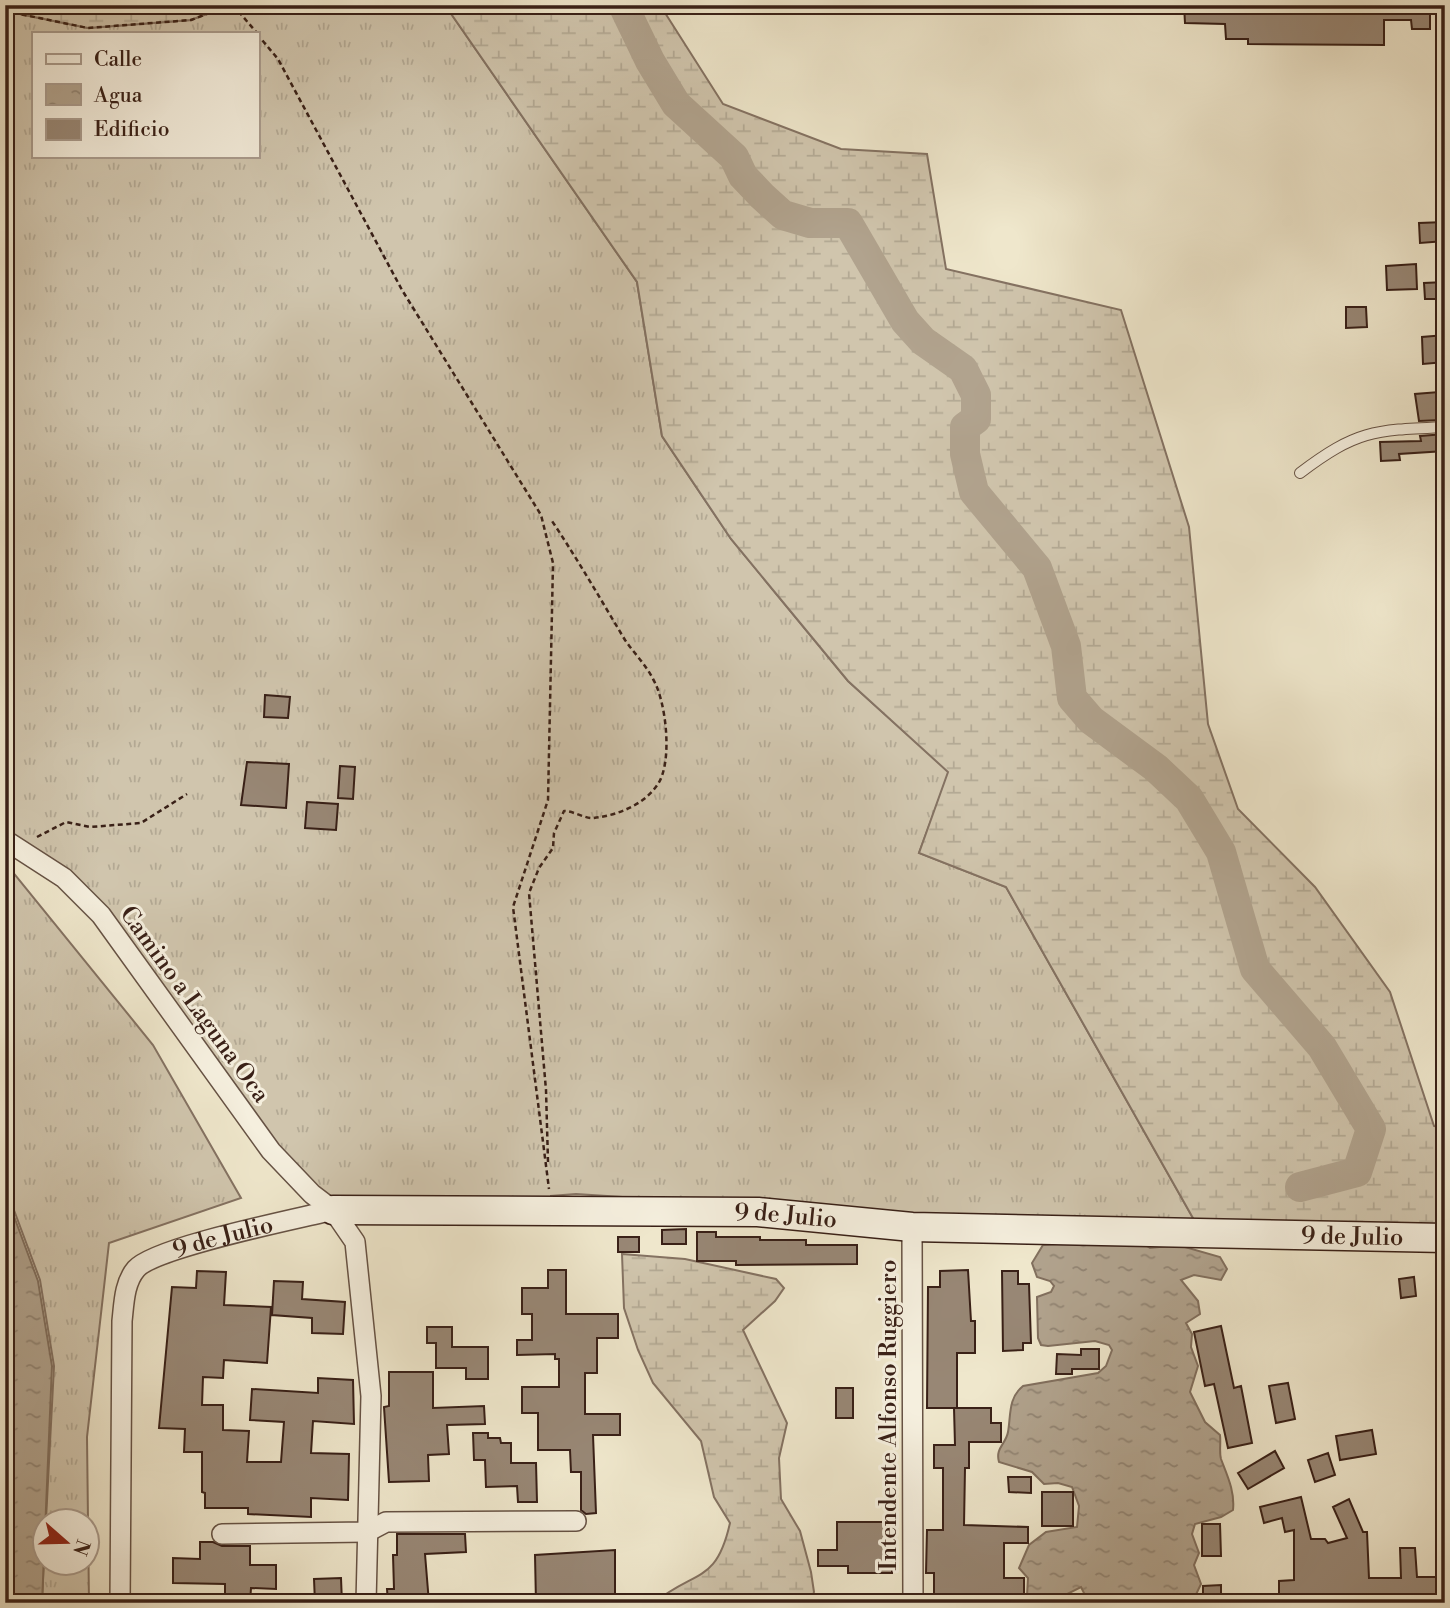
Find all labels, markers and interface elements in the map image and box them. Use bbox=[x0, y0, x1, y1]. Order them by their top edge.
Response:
legend bbox=[32, 32, 259, 158]
text: Calle bbox=[94, 47, 142, 73]
text: Agua bbox=[93, 83, 143, 109]
text: Edificio bbox=[94, 117, 170, 143]
street label: Camino a Laguna Oca bbox=[113, 900, 276, 1110]
street label: 9 de Julio bbox=[735, 1198, 838, 1236]
street label: 9 de Julio bbox=[169, 1210, 276, 1266]
street label: 9 de Julio bbox=[1300, 1221, 1404, 1253]
street label: Intendente Alfonso Ruggiero bbox=[874, 1260, 904, 1570]
north arrow bbox=[32, 1506, 102, 1576]
text: N bbox=[67, 1536, 95, 1559]

